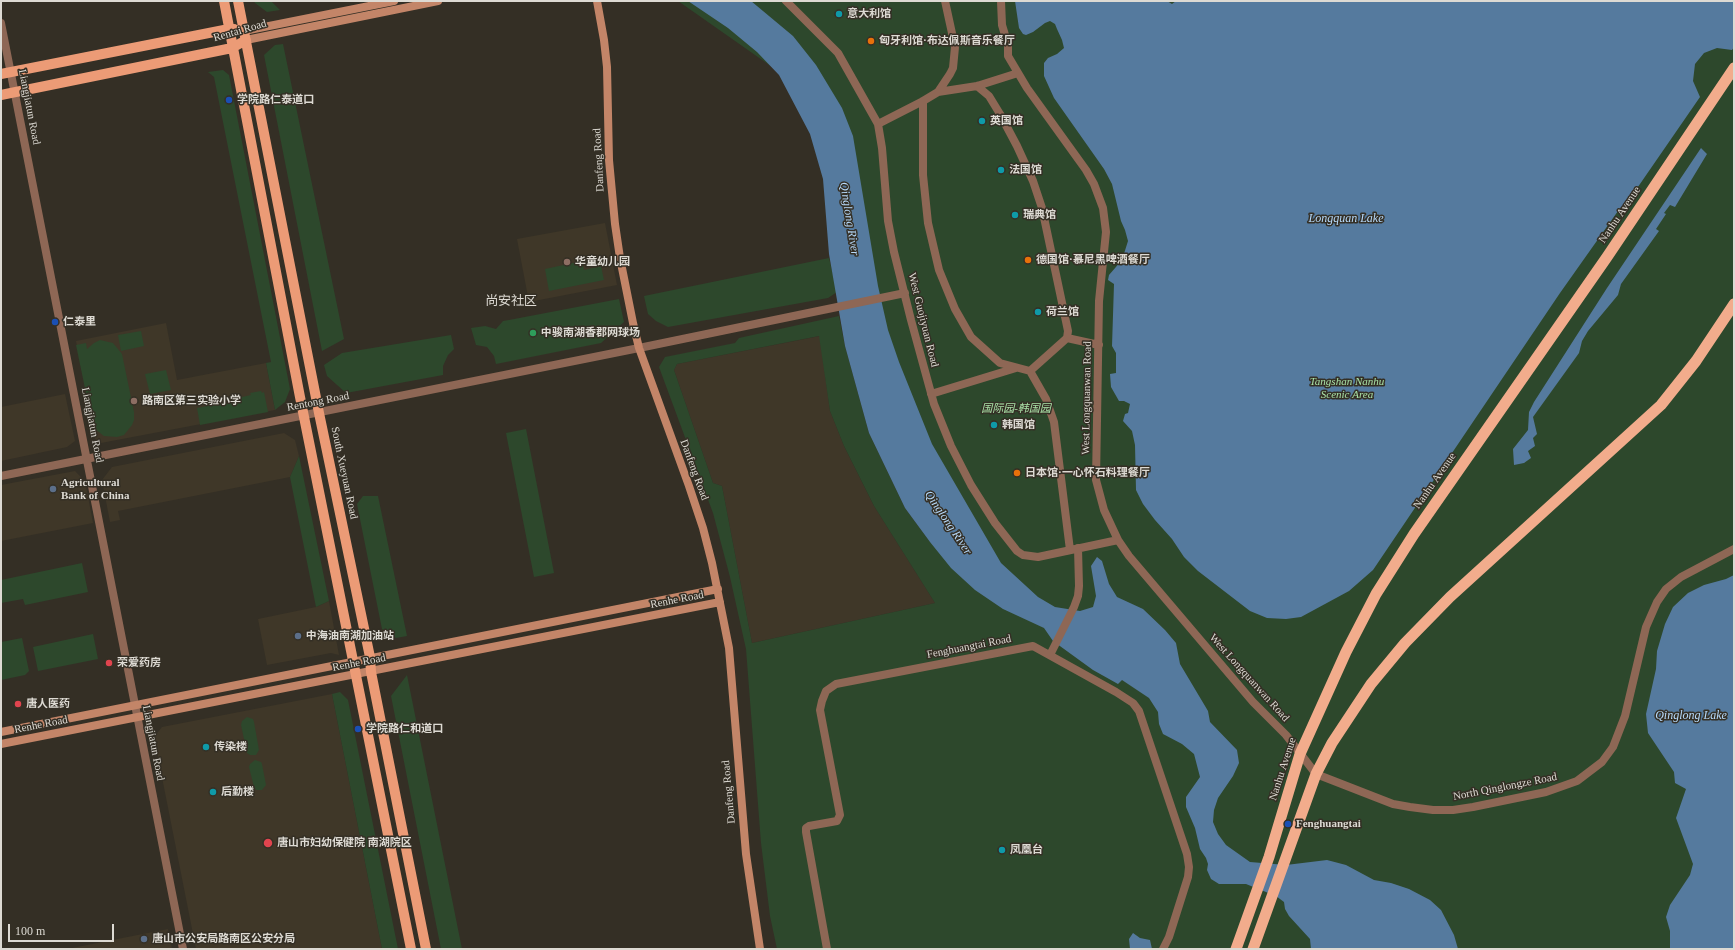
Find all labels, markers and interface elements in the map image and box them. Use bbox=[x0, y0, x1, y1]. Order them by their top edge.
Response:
place label: 意大利馆 bbox=[847, 7, 891, 21]
marker: 意大利馆 bbox=[834, 9, 844, 19]
street label: Rentai Road bbox=[212, 17, 268, 45]
place label: 匈牙利馆·布达佩斯音乐餐厅 bbox=[879, 34, 1015, 48]
marker: 匈牙利馆·布达佩斯音乐餐厅 bbox=[866, 36, 876, 46]
street label: Liangjiatun Road bbox=[15, 68, 43, 146]
place label: 学院路仁泰道口 bbox=[237, 93, 314, 107]
marker: 学院路仁泰道口 bbox=[224, 95, 234, 105]
place label: 英国馆 bbox=[990, 114, 1023, 128]
marker: 英国馆 bbox=[977, 116, 987, 126]
street label: Danfeng Road bbox=[591, 128, 607, 192]
place label: 法国馆 bbox=[1009, 163, 1042, 177]
marker: 法国馆 bbox=[996, 165, 1006, 175]
water label: Qinglong River bbox=[836, 181, 862, 257]
street label: Nanhu Avenue bbox=[1596, 184, 1644, 246]
place label: 瑞典馆 bbox=[1023, 208, 1056, 222]
marker: 瑞典馆 bbox=[1010, 210, 1020, 220]
water label: Longquan Lake bbox=[1308, 212, 1384, 226]
place label: 德国馆·慕尼黑啤酒餐厅 bbox=[1036, 253, 1150, 267]
place label: 华童幼儿园 bbox=[575, 255, 630, 269]
marker: 德国馆·慕尼黑啤酒餐厅 bbox=[1023, 255, 1033, 265]
marker: 华童幼儿园 bbox=[562, 257, 572, 267]
street label: West Guojiyuan Road bbox=[905, 271, 941, 369]
district label: 尚安社区 bbox=[485, 294, 537, 310]
place label: 荷兰馆 bbox=[1046, 305, 1079, 319]
marker: 荷兰馆 bbox=[1033, 307, 1043, 317]
place label: 仁泰里 bbox=[63, 315, 96, 329]
marker: 仁泰里 bbox=[50, 317, 60, 327]
place label: 中骏南湖香郡网球场 bbox=[541, 326, 640, 340]
marker: 中骏南湖香郡网球场 bbox=[528, 328, 538, 338]
street label: West Longquanwan Road bbox=[1079, 341, 1095, 455]
park label: Tangshan Nanhu Scenic Area bbox=[1310, 375, 1384, 401]
street label: Liangjiatun Road bbox=[78, 386, 106, 464]
street label: Rentong Road bbox=[286, 389, 350, 415]
place label: 路南区第三实验小学 bbox=[142, 394, 241, 408]
marker: 路南区第三实验小学 bbox=[129, 396, 139, 406]
park label: 国际园-韩国园 bbox=[981, 402, 1051, 416]
place label: 韩国馆 bbox=[1002, 418, 1035, 432]
marker: 韩国馆 bbox=[989, 420, 999, 430]
street label: South Xueyuan Road bbox=[328, 426, 360, 520]
street label: Danfeng Road bbox=[677, 438, 711, 502]
street label: Nanhu Avenue bbox=[1411, 450, 1459, 512]
place label: 日本馆·一心怀石料理餐厅 bbox=[1025, 466, 1150, 480]
marker: 日本馆·一心怀石料理餐厅 bbox=[1012, 468, 1022, 478]
place label: Agricultural Bank of China bbox=[61, 476, 129, 502]
marker: Agricultural Bank of China bbox=[48, 484, 58, 494]
water label: Qinglong River bbox=[921, 488, 975, 558]
street label: Renhe Road bbox=[649, 588, 705, 612]
place label: 中海油南湖加油站 bbox=[306, 629, 394, 643]
marker: 中海油南湖加油站 bbox=[293, 631, 303, 641]
street label: West Longquanwan Road bbox=[1206, 631, 1292, 725]
street label: Fenghuangtai Road bbox=[926, 632, 1012, 662]
street label: Renhe Road bbox=[331, 651, 387, 675]
place label: 荣爱药房 bbox=[117, 656, 161, 670]
marker: 荣爱药房 bbox=[104, 658, 114, 668]
place label: 唐人医药 bbox=[26, 697, 70, 711]
marker: 唐人医药 bbox=[13, 699, 23, 709]
street label: Liangjiatun Road bbox=[139, 704, 167, 782]
water label: Qinglong Lake bbox=[1655, 709, 1727, 723]
street label: Renhe Road bbox=[13, 713, 69, 737]
place label: 学院路仁和道口 bbox=[366, 722, 443, 736]
marker: 学院路仁和道口 bbox=[353, 724, 363, 734]
street label: Nanhu Avenue bbox=[1267, 736, 1299, 802]
place label: 传染楼 bbox=[214, 740, 247, 754]
marker: 传染楼 bbox=[201, 742, 211, 752]
street label: Danfeng Road bbox=[720, 760, 738, 824]
street label: North Qinglongze Road bbox=[1452, 770, 1558, 804]
place label: 后勤楼 bbox=[221, 785, 254, 799]
marker: 后勤楼 bbox=[208, 787, 218, 797]
place label: Fenghuangtai bbox=[1296, 817, 1361, 831]
marker: Fenghuangtai bbox=[1283, 819, 1293, 829]
place label: 唐山市妇幼保健院 南湖院区 bbox=[277, 836, 412, 850]
marker: 唐山市妇幼保健院 南湖院区 bbox=[262, 837, 274, 849]
place label: 凤凰台 bbox=[1010, 843, 1043, 857]
marker: 凤凰台 bbox=[997, 845, 1007, 855]
scale bar bbox=[10, 916, 116, 942]
text: 100 m bbox=[15, 924, 45, 938]
place label: 唐山市公安局路南区公安分局 bbox=[152, 932, 295, 946]
marker: 唐山市公安局路南区公安分局 bbox=[139, 934, 149, 944]

